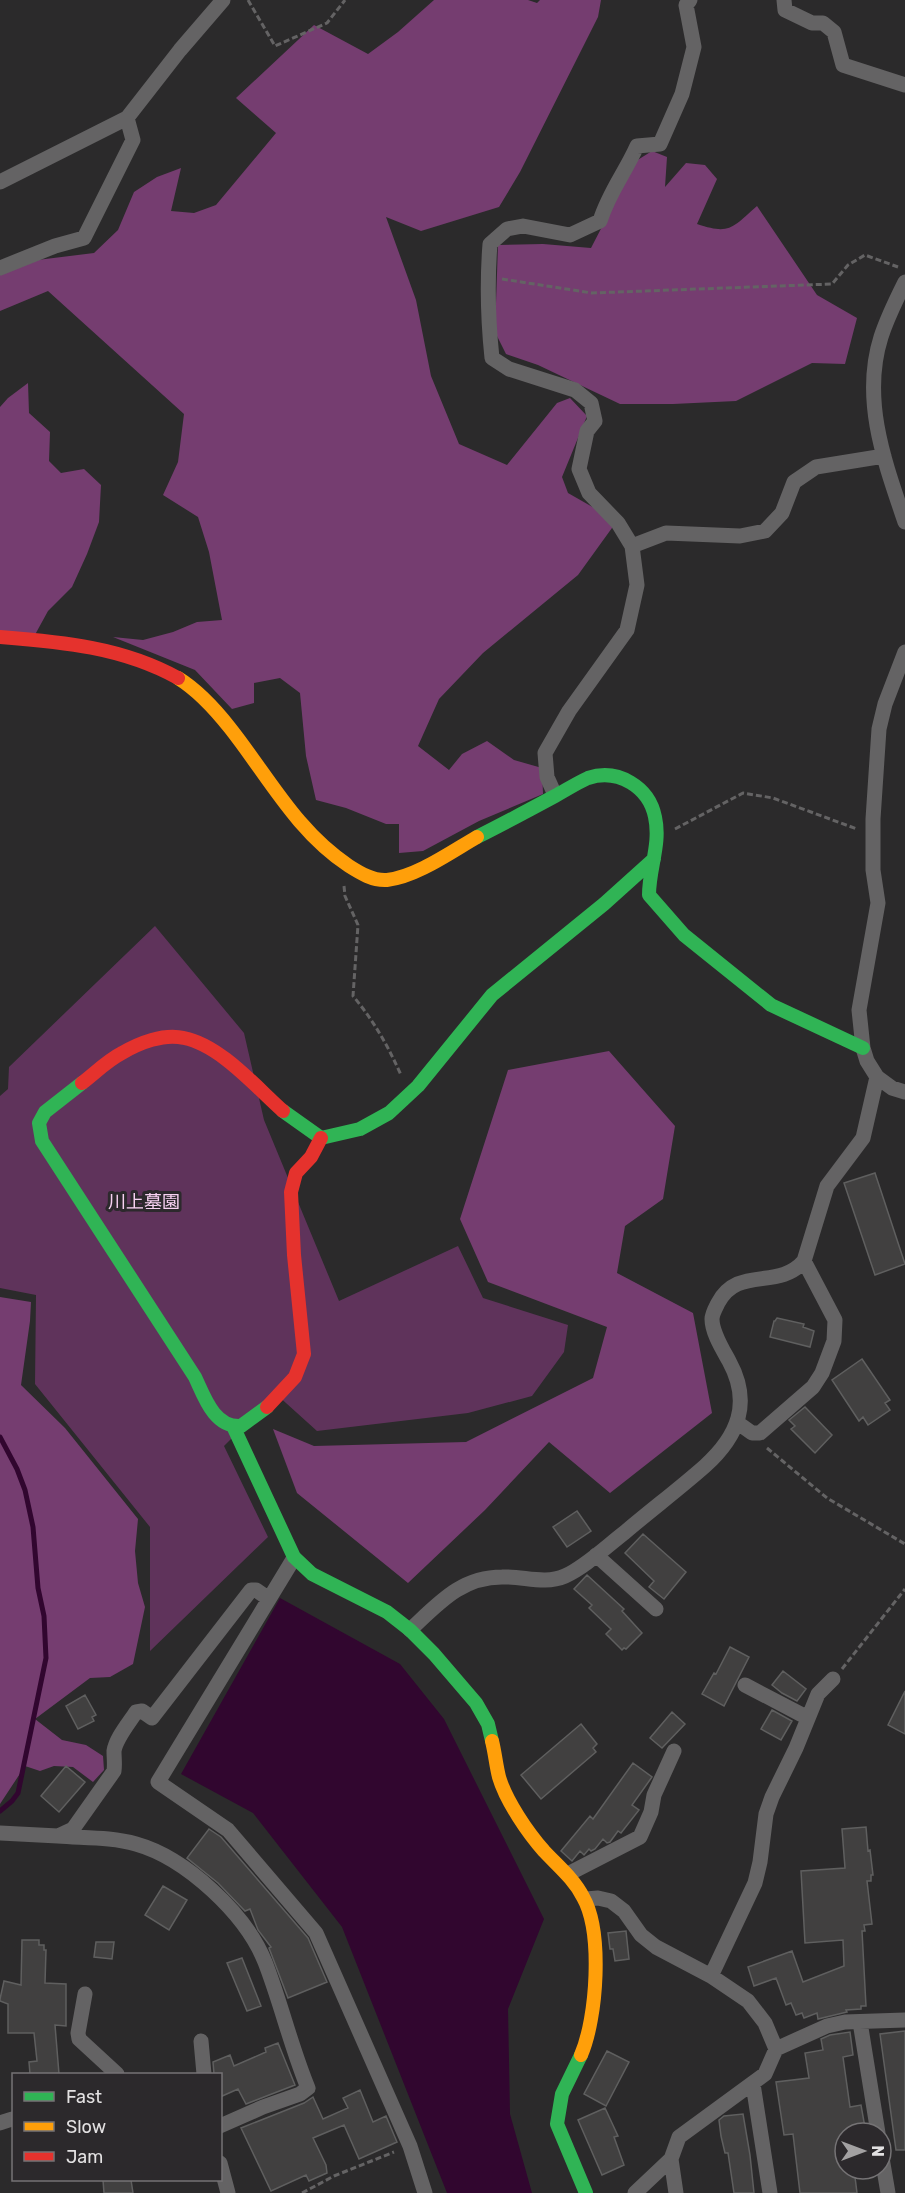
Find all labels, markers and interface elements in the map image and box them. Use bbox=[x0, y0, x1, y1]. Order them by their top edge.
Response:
park label: 川上墓園 bbox=[108, 1191, 180, 1213]
legend bbox=[12, 2073, 222, 2181]
text: Fast bbox=[66, 2086, 102, 2108]
text: Slow bbox=[66, 2116, 106, 2138]
north arrow bbox=[833, 2121, 893, 2181]
text: N bbox=[868, 2145, 887, 2157]
text: Jam bbox=[66, 2146, 103, 2168]

